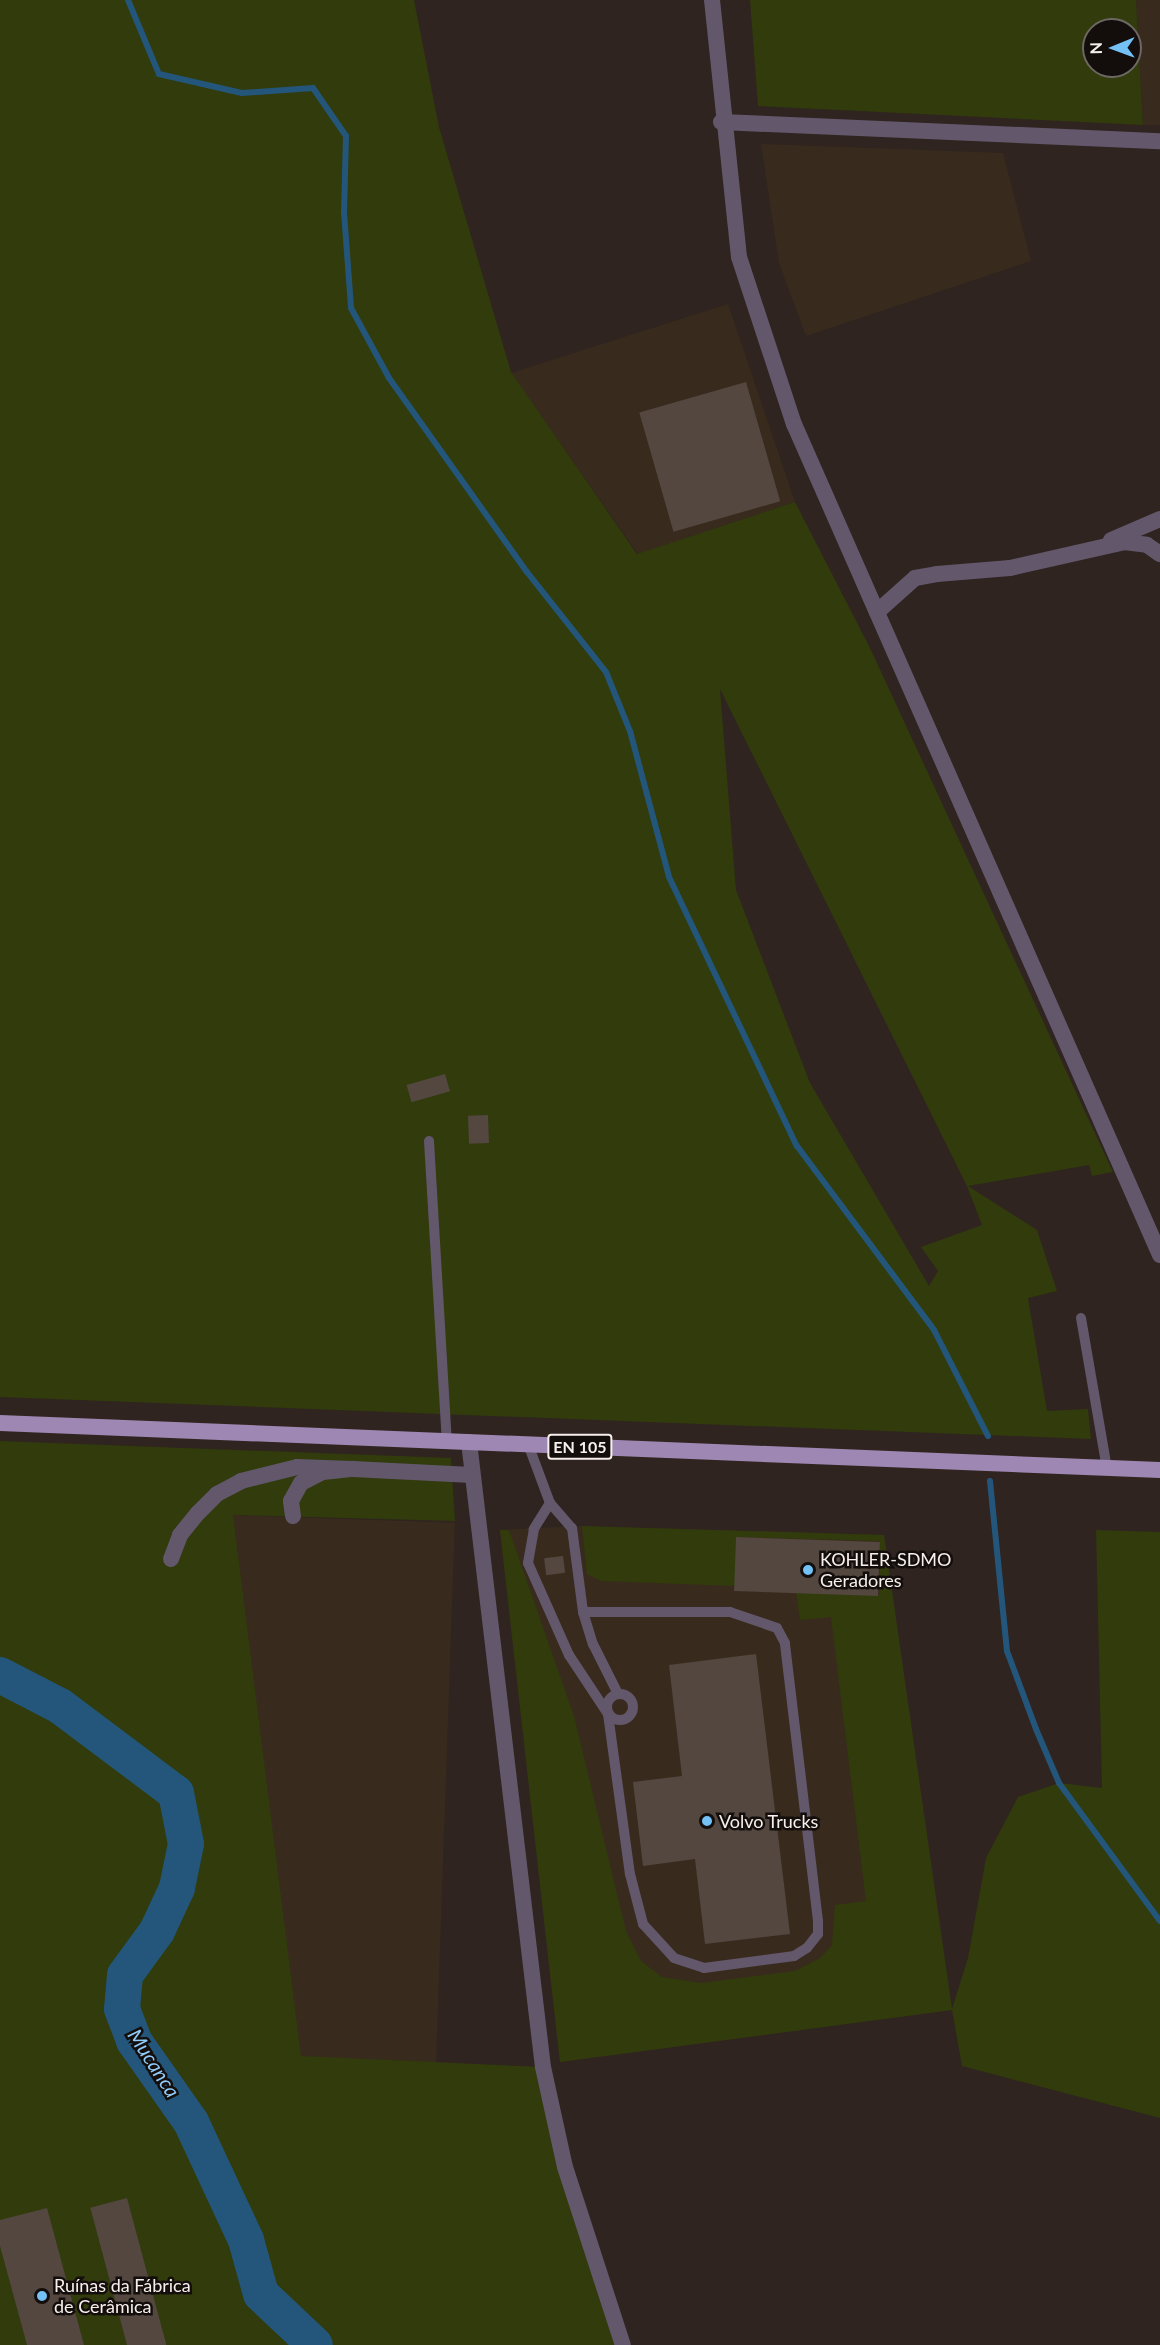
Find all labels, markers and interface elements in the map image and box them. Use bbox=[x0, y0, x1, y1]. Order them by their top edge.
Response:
north arrow bbox=[1082, 18, 1142, 78]
text: N bbox=[1086, 42, 1105, 55]
road number: EN 105 bbox=[547, 1434, 613, 1460]
place label: KOHLER-SDMO Geradores bbox=[820, 1549, 951, 1592]
marker: KOHLER-SDMO Geradores bbox=[801, 1563, 815, 1577]
place label: Volvo Trucks bbox=[719, 1810, 819, 1832]
marker: Volvo Trucks bbox=[700, 1814, 714, 1828]
water label: Mucanca bbox=[123, 2024, 185, 2102]
place label: Ruínas da Fábrica de Cerâmica bbox=[54, 2275, 191, 2318]
marker: Ruínas da Fábrica de Cerâmica bbox=[35, 2289, 49, 2303]

